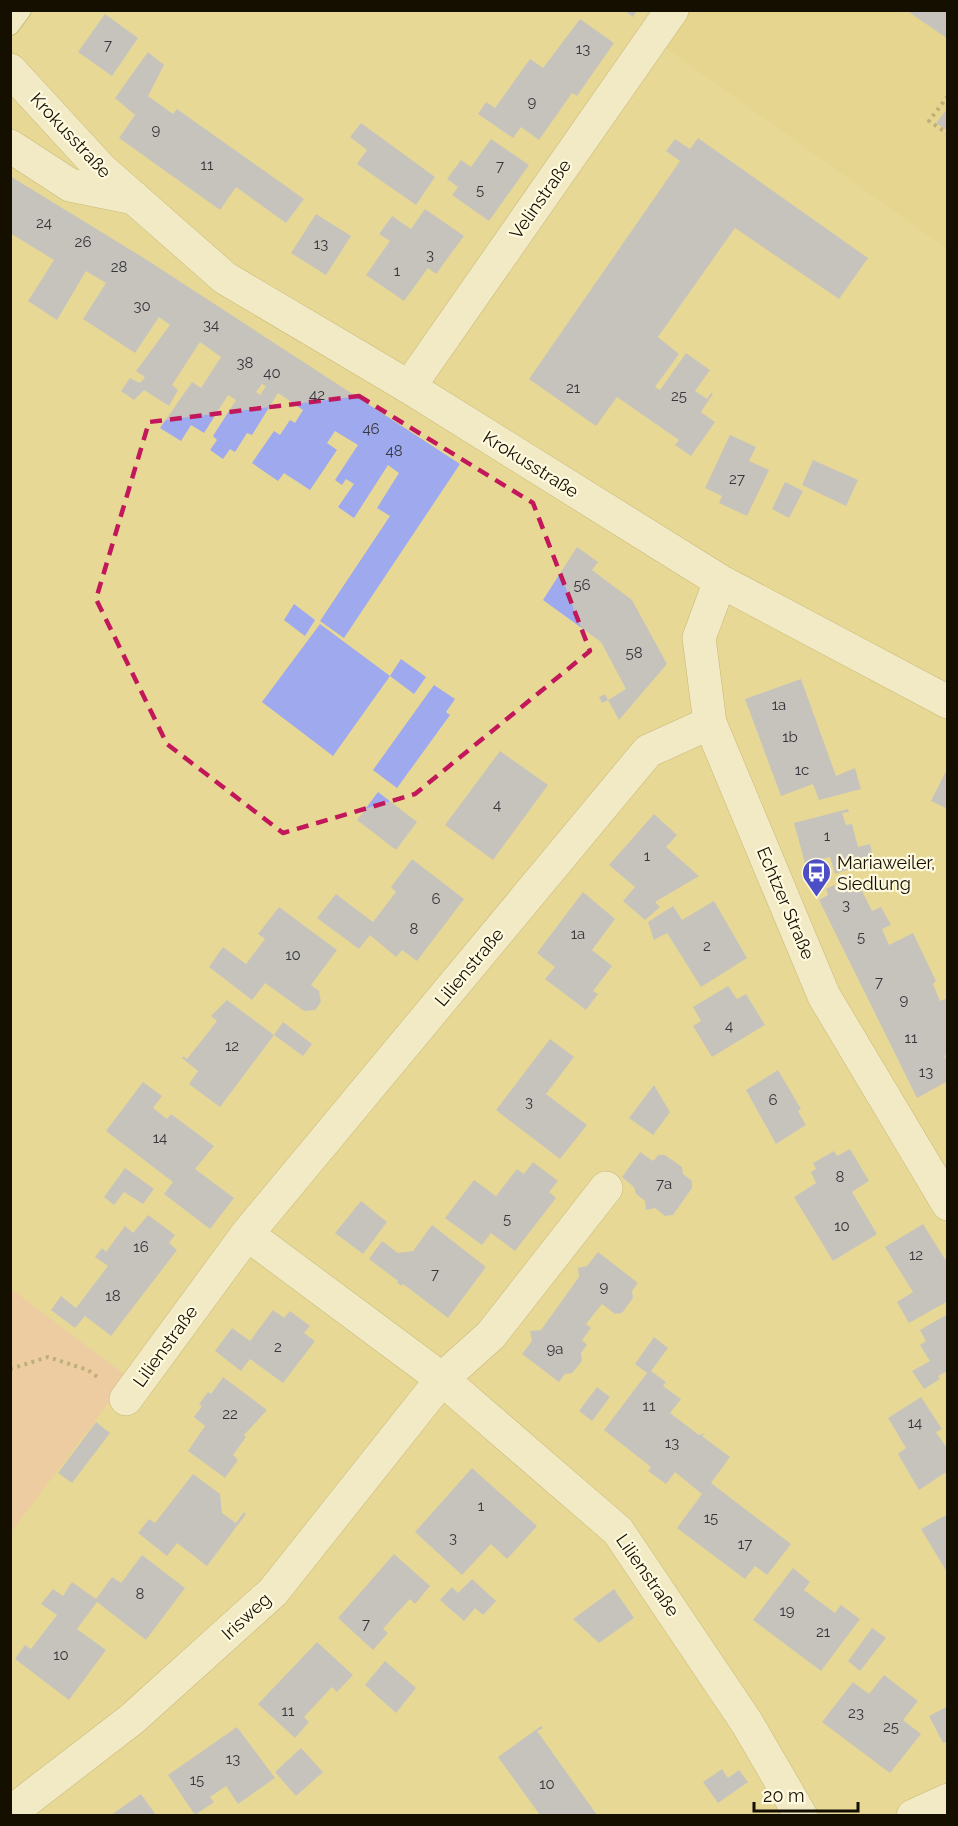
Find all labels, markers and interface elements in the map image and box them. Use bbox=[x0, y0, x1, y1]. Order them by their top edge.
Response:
house number: 7 bbox=[104, 36, 112, 54]
house number: 13 bbox=[576, 40, 590, 58]
street label: Krokusstraße bbox=[26, 88, 116, 182]
house number: 9 bbox=[528, 93, 537, 111]
house number: 9 bbox=[152, 121, 161, 139]
street label: Velinstraße bbox=[505, 155, 575, 243]
house number: 11 bbox=[201, 156, 214, 174]
house number: 7 bbox=[496, 157, 504, 175]
house number: 5 bbox=[476, 181, 484, 199]
house number: 24 bbox=[36, 214, 52, 232]
house number: 26 bbox=[75, 233, 91, 251]
house number: 13 bbox=[314, 235, 328, 253]
house number: 3 bbox=[426, 246, 434, 264]
house number: 28 bbox=[111, 258, 127, 276]
house number: 1 bbox=[394, 262, 401, 280]
house number: 30 bbox=[133, 297, 151, 315]
house number: 34 bbox=[203, 316, 219, 334]
house number: 38 bbox=[237, 354, 254, 372]
house number: 40 bbox=[263, 364, 281, 382]
house number: 21 bbox=[566, 379, 581, 397]
house number: 42 bbox=[309, 386, 325, 404]
house number: 25 bbox=[671, 387, 687, 405]
house number: 46 bbox=[362, 420, 380, 438]
street label: Krokusstraße bbox=[479, 426, 583, 502]
house number: 48 bbox=[385, 442, 403, 460]
house number: 27 bbox=[729, 470, 745, 488]
house number: 56 bbox=[573, 576, 591, 594]
house number: 58 bbox=[625, 644, 643, 662]
house number: 1a bbox=[772, 696, 786, 714]
house number: 1b bbox=[782, 728, 798, 746]
house number: 1c bbox=[795, 761, 809, 779]
house number: 4 bbox=[493, 796, 501, 814]
house number: 1 bbox=[824, 827, 831, 845]
street label: Echtzer Straße bbox=[753, 844, 819, 963]
house number: 1 bbox=[644, 847, 651, 865]
place label: Mariaweiler, Siedlung bbox=[837, 852, 935, 894]
bus stop icon: Mariaweiler, Siedlung bbox=[800, 856, 832, 898]
house number: 6 bbox=[431, 890, 441, 908]
house number: 3 bbox=[842, 896, 850, 914]
house number: 8 bbox=[410, 920, 419, 938]
street label: Lilienstraße bbox=[430, 923, 508, 1010]
house number: 1a bbox=[571, 925, 585, 943]
house number: 5 bbox=[857, 928, 865, 946]
house number: 2 bbox=[703, 937, 711, 955]
house number: 10 bbox=[285, 946, 301, 964]
house number: 7 bbox=[875, 973, 883, 991]
house number: 9 bbox=[900, 991, 909, 1009]
house number: 4 bbox=[725, 1017, 733, 1035]
house number: 11 bbox=[905, 1029, 918, 1047]
house number: 12 bbox=[225, 1037, 239, 1055]
house number: 13 bbox=[919, 1063, 933, 1081]
house number: 6 bbox=[768, 1091, 778, 1109]
house number: 3 bbox=[525, 1093, 533, 1111]
house number: 14 bbox=[153, 1129, 167, 1147]
house number: 8 bbox=[836, 1168, 845, 1186]
house number: 7a bbox=[656, 1175, 672, 1193]
house number: 5 bbox=[503, 1210, 511, 1228]
house number: 10 bbox=[834, 1217, 850, 1235]
house number: 16 bbox=[133, 1238, 149, 1256]
house number: 12 bbox=[909, 1246, 923, 1264]
house number: 7 bbox=[431, 1265, 439, 1283]
house number: 9 bbox=[600, 1278, 609, 1296]
house number: 18 bbox=[105, 1287, 121, 1305]
street label: Lilienstraße bbox=[128, 1301, 202, 1391]
house number: 2 bbox=[274, 1338, 282, 1356]
house number: 9a bbox=[547, 1340, 563, 1358]
house number: 11 bbox=[643, 1397, 656, 1415]
house number: 22 bbox=[222, 1405, 238, 1423]
house number: 14 bbox=[908, 1414, 922, 1432]
house number: 13 bbox=[665, 1434, 679, 1452]
house number: 1 bbox=[478, 1497, 485, 1515]
house number: 15 bbox=[704, 1509, 718, 1527]
house number: 3 bbox=[449, 1529, 457, 1547]
street label: Lilienstraße bbox=[612, 1530, 684, 1621]
house number: 17 bbox=[738, 1535, 752, 1553]
house number: 8 bbox=[136, 1585, 145, 1603]
street label: Irisweg bbox=[217, 1588, 275, 1644]
house number: 19 bbox=[779, 1602, 795, 1620]
house number: 7 bbox=[362, 1615, 370, 1633]
house number: 21 bbox=[816, 1623, 831, 1641]
house number: 10 bbox=[53, 1646, 69, 1664]
house number: 11 bbox=[282, 1702, 295, 1720]
house number: 23 bbox=[848, 1704, 864, 1722]
house number: 25 bbox=[883, 1718, 899, 1736]
house number: 13 bbox=[226, 1750, 240, 1768]
house number: 15 bbox=[190, 1771, 204, 1789]
house number: 10 bbox=[539, 1775, 555, 1793]
scale bar bbox=[754, 1775, 858, 1813]
text: 20 m bbox=[763, 1785, 805, 1806]

